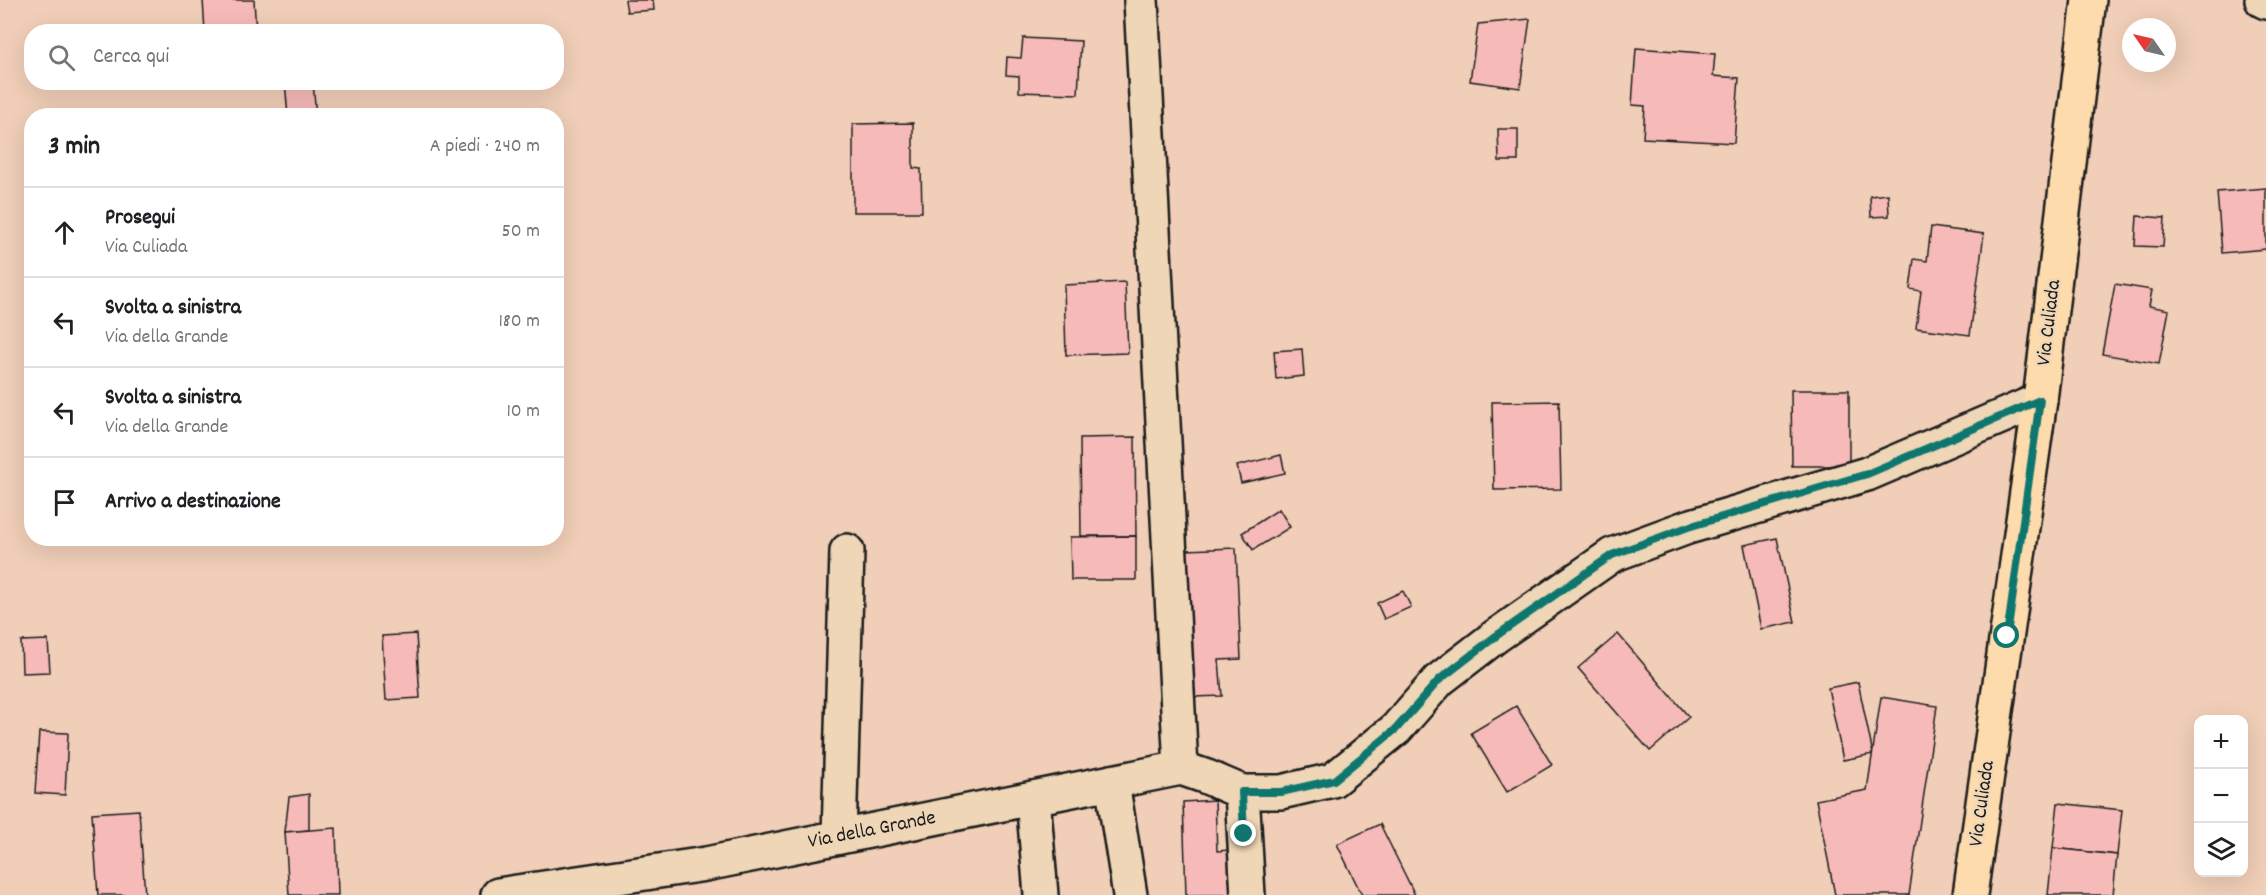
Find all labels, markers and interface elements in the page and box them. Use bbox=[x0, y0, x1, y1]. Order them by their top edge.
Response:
north arrow bbox=[2122, 18, 2176, 72]
search box bbox=[24, 24, 564, 90]
icon: search bbox=[45, 41, 78, 74]
text: Cerca qui bbox=[93, 42, 169, 73]
text: 3 min bbox=[48, 129, 100, 166]
text: A piedi · 240 m bbox=[430, 133, 540, 161]
text: Prosegui bbox=[105, 203, 175, 234]
icon: ahead bbox=[48, 216, 81, 249]
text: 50 m bbox=[502, 218, 540, 246]
text: Via Culiada bbox=[105, 234, 187, 262]
street label: Via Culiada bbox=[2030, 277, 2070, 368]
text: Svolta a sinistra bbox=[105, 293, 241, 324]
icon: left bbox=[48, 306, 81, 339]
text: 180 m bbox=[498, 308, 540, 336]
text: Via della Grande bbox=[105, 324, 228, 352]
text: Svolta a sinistra bbox=[105, 383, 241, 414]
icon: left bbox=[48, 396, 81, 429]
text: 10 m bbox=[506, 398, 540, 426]
text: Via della Grande bbox=[105, 414, 228, 442]
icon: arrive bbox=[48, 486, 81, 519]
text: Arrivo a destinazione bbox=[105, 487, 281, 518]
route start bbox=[1993, 622, 2019, 648]
map controls bbox=[2194, 715, 2248, 877]
button: + bbox=[2194, 715, 2248, 769]
street label: Via Culiada bbox=[1962, 758, 2004, 849]
button: − bbox=[2194, 769, 2248, 823]
street label: Via della Grande bbox=[806, 804, 938, 858]
route end bbox=[1230, 820, 1256, 846]
button: layers bbox=[2194, 823, 2248, 877]

